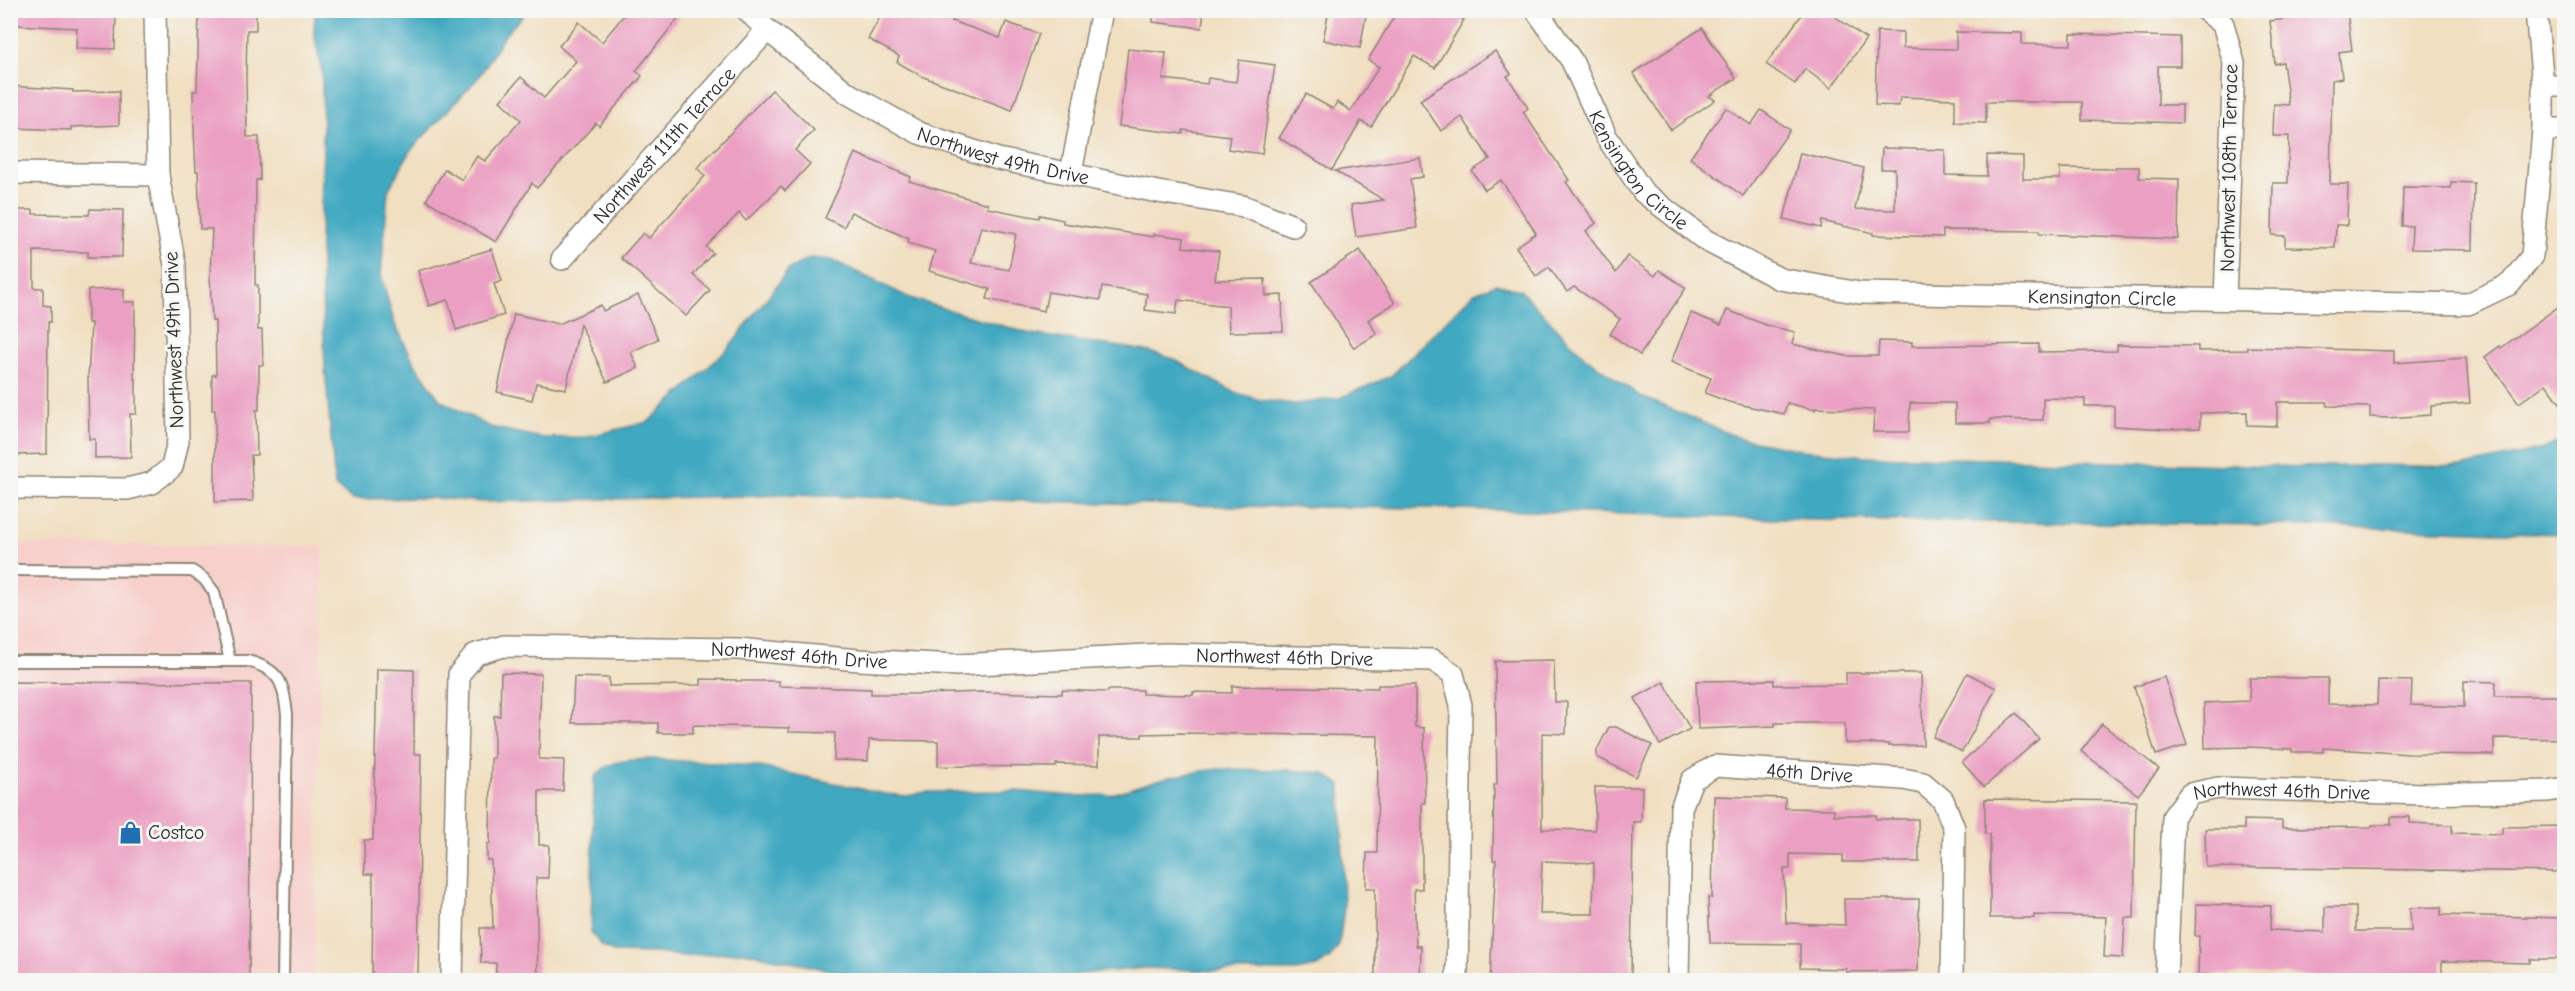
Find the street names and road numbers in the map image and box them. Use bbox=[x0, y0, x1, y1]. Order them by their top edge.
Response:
street label: Northwest 111th Terrace bbox=[588, 62, 740, 228]
street label: Northwest 108th Terrace bbox=[2216, 64, 2242, 272]
street label: Kensington Circle bbox=[1584, 107, 1693, 234]
street label: Northwest 49th Drive bbox=[914, 122, 1091, 189]
street label: Northwest 49th Drive bbox=[159, 251, 189, 429]
street label: Kensington Circle bbox=[2027, 285, 2176, 310]
street label: Northwest 46th Drive bbox=[711, 637, 888, 673]
street label: Northwest 46th Drive bbox=[1196, 643, 1373, 670]
street label: 46th Drive bbox=[1766, 758, 1854, 787]
street label: Northwest 46th Drive bbox=[2191, 776, 2371, 804]

